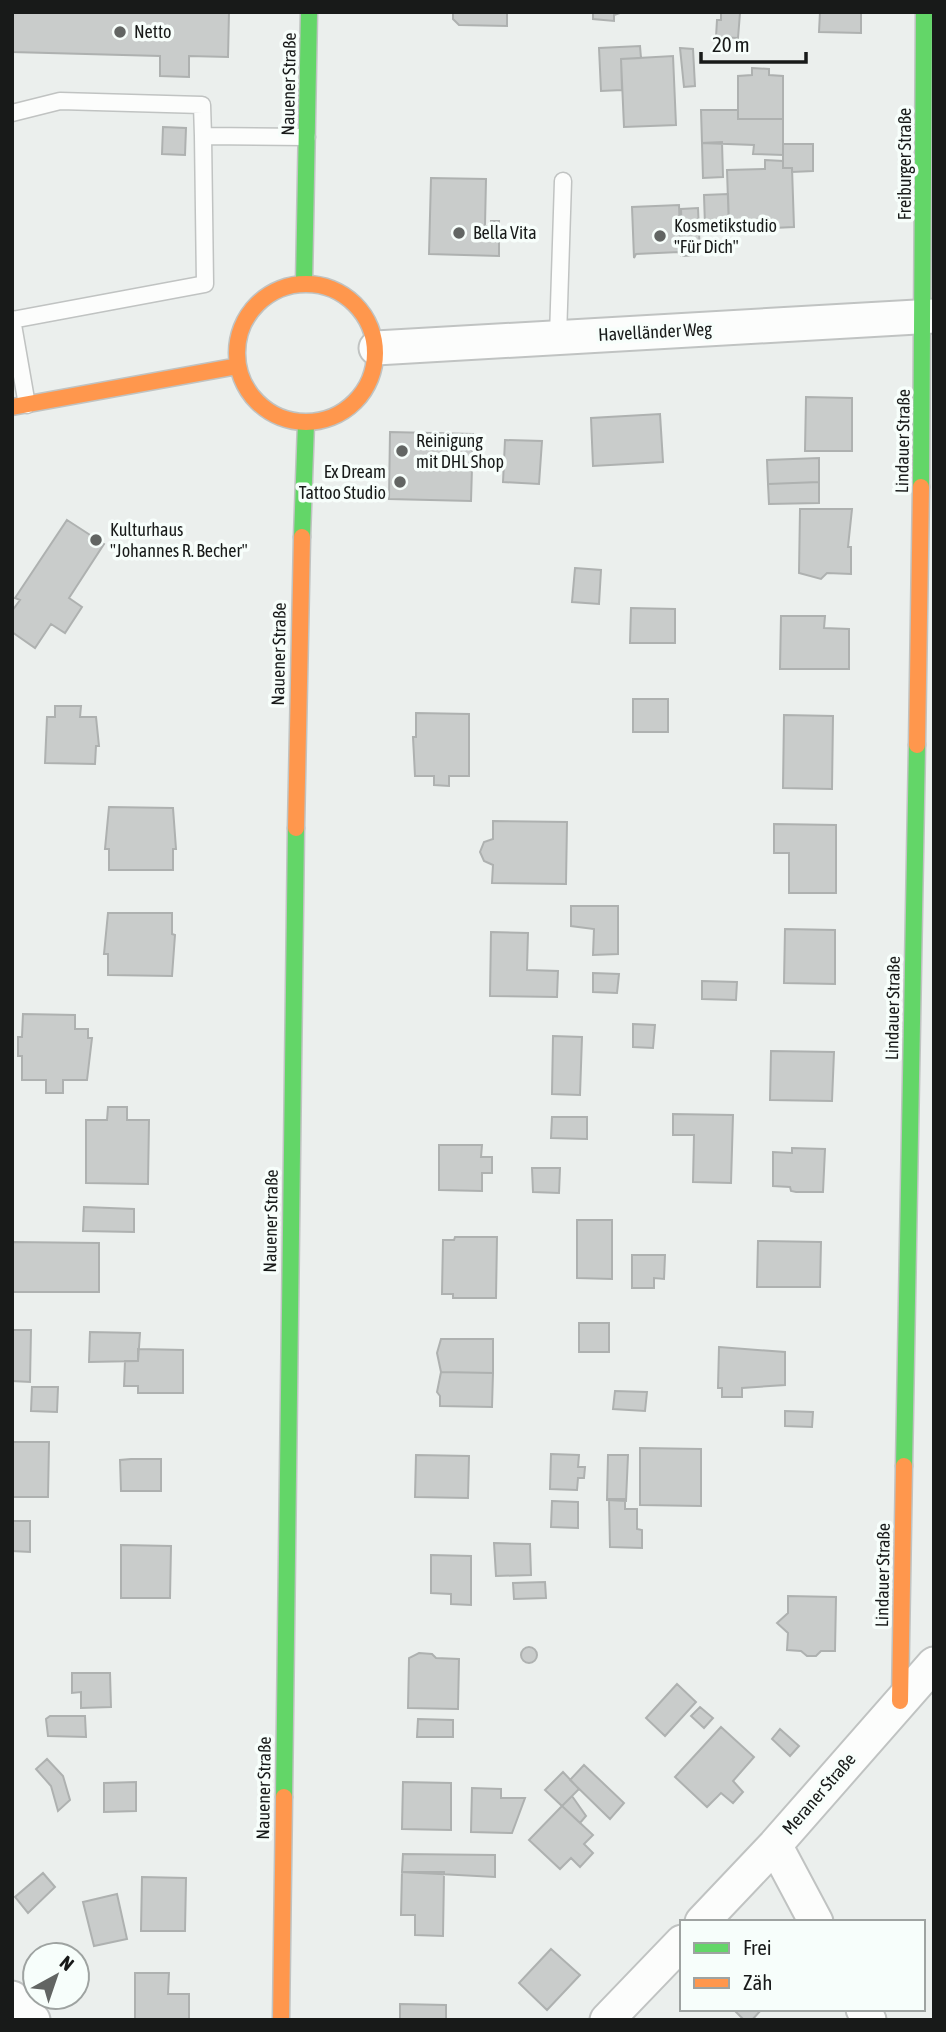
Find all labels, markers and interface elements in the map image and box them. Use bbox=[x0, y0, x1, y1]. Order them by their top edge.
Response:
place label: Netto bbox=[134, 21, 171, 42]
scale bar bbox=[701, 21, 806, 65]
marker: Netto bbox=[112, 24, 128, 40]
street label: Nauener Straße bbox=[277, 32, 300, 136]
text: 20 m bbox=[712, 32, 750, 56]
street label: Freiburger Straße bbox=[894, 108, 915, 220]
place label: Kosmetikstudio "Für Dich" bbox=[674, 215, 777, 257]
place label: Bella Vita bbox=[473, 222, 537, 243]
marker: Bella Vita bbox=[451, 225, 467, 241]
marker: Kosmetikstudio "Für Dich" bbox=[652, 228, 668, 244]
street label: Havelländer Weg bbox=[598, 318, 713, 345]
street label: Lindauer Straße bbox=[891, 389, 914, 493]
place label: Reinigung mit DHL Shop bbox=[416, 430, 504, 472]
marker: Reinigung mit DHL Shop bbox=[394, 443, 410, 459]
place label: Ex Dream Tattoo Studio bbox=[299, 461, 386, 503]
marker: Ex Dream Tattoo Studio bbox=[392, 474, 408, 490]
place label: Kulturhaus "Johannes R. Becher" bbox=[110, 519, 248, 561]
marker: Kulturhaus "Johannes R. Becher" bbox=[88, 532, 104, 548]
street label: Nauener Straße bbox=[267, 602, 290, 706]
street label: Lindauer Straße bbox=[881, 956, 904, 1060]
street label: Nauener Straße bbox=[259, 1169, 282, 1273]
street label: Lindauer Straße bbox=[871, 1523, 894, 1627]
street label: Nauener Straße bbox=[252, 1736, 275, 1840]
street label: Meraner Straße bbox=[778, 1749, 860, 1839]
legend bbox=[680, 1920, 925, 2011]
text: Frei bbox=[743, 1935, 772, 1959]
north arrow bbox=[21, 1941, 91, 2011]
text: N bbox=[56, 1951, 78, 1975]
text: Zäh bbox=[743, 1970, 772, 1994]

